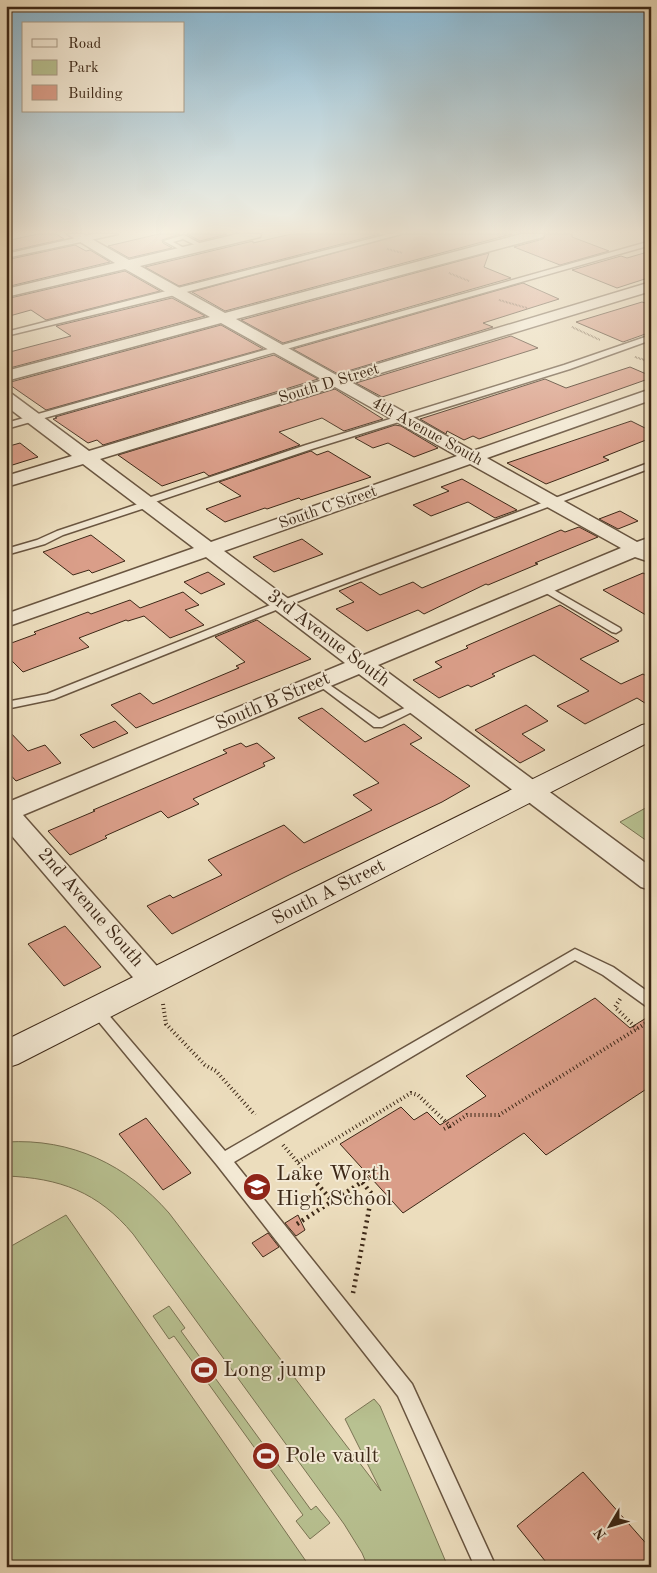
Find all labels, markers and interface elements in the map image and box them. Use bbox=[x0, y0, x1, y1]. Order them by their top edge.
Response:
legend bbox=[22, 22, 185, 112]
text: Road bbox=[68, 37, 102, 52]
text: Park bbox=[68, 61, 99, 76]
text: Building bbox=[68, 87, 123, 102]
street label: South D Street bbox=[277, 361, 382, 407]
street label: 4th Avenue South bbox=[369, 395, 485, 469]
street label: South C Street bbox=[277, 484, 380, 532]
street label: 3rd Avenue South bbox=[263, 587, 393, 691]
street label: South B Street bbox=[213, 669, 333, 735]
street label: 2nd Avenue South bbox=[33, 845, 147, 971]
street label: South A Street bbox=[270, 856, 388, 930]
place label: Lake Worth High School bbox=[276, 1163, 392, 1210]
school or university icon: Lake Worth High School bbox=[242, 1172, 272, 1202]
sports icon: Long jump bbox=[189, 1355, 219, 1385]
place label: Long jump bbox=[223, 1359, 326, 1381]
sports icon: Pole vault bbox=[251, 1441, 281, 1471]
place label: Pole vault bbox=[285, 1445, 379, 1467]
north arrow bbox=[584, 1500, 634, 1550]
text: N bbox=[592, 1525, 609, 1542]

